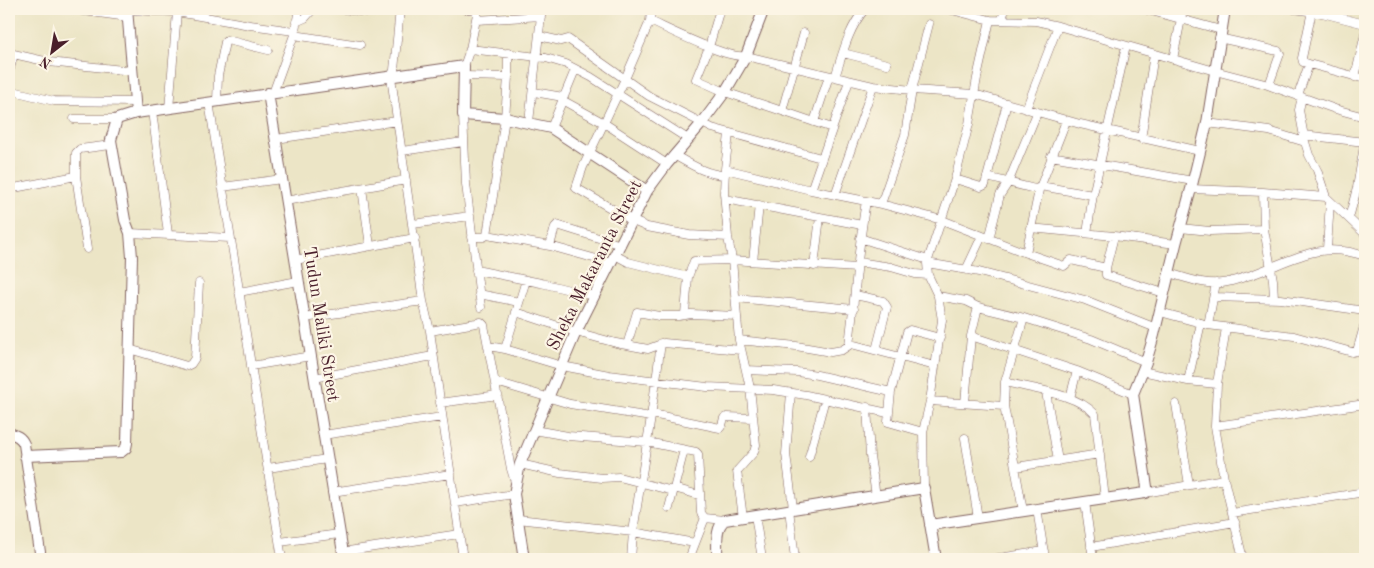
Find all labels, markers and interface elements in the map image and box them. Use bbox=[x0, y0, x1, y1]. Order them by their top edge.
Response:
north arrow bbox=[28, 28, 78, 78]
text: N bbox=[37, 53, 54, 71]
street label: Sheka Makaranta Street bbox=[544, 177, 646, 354]
street label: Tudun Maliki Street bbox=[300, 245, 342, 403]

